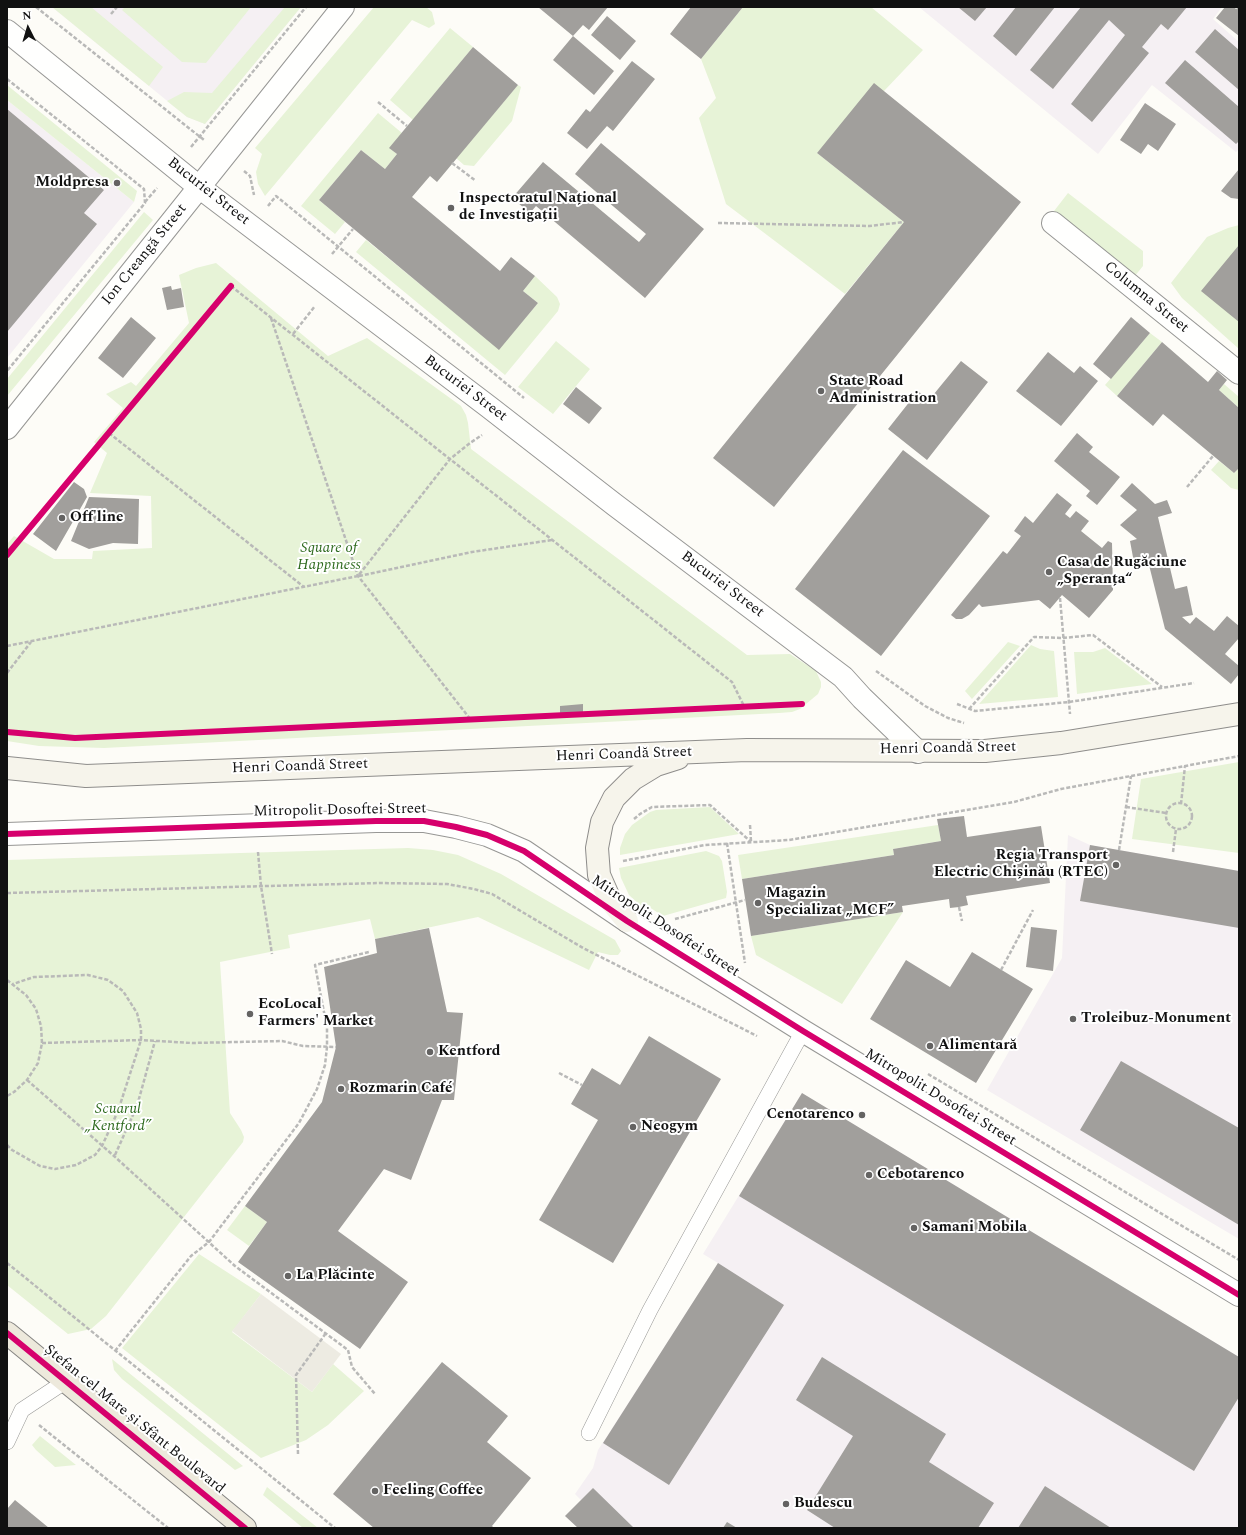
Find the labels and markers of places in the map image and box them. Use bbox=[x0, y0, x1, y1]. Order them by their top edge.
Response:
place label: Moldpresa bbox=[35, 174, 109, 192]
marker: Moldpresa bbox=[112, 178, 122, 188]
place label: Inspectoratul Național de Investigații bbox=[459, 190, 617, 225]
marker: Inspectoratul Național de Investigații bbox=[446, 203, 456, 213]
place label: State Road Administration bbox=[829, 373, 937, 408]
marker: State Road Administration bbox=[816, 386, 826, 396]
place label: Off'line bbox=[70, 509, 123, 527]
marker: Off'line bbox=[57, 513, 67, 523]
place label: Casa de Rugăciune „Speranța“ bbox=[1057, 554, 1187, 589]
marker: Casa de Rugăciune „Speranța“ bbox=[1044, 567, 1054, 577]
place label: Regia Transport Electric Chișinău (RTEC) bbox=[934, 847, 1108, 882]
marker: Regia Transport Electric Chișinău (RTEC) bbox=[1111, 860, 1121, 870]
place label: Magazin Specializat „MCF” bbox=[766, 885, 894, 920]
marker: Magazin Specializat „MCF” bbox=[753, 898, 763, 908]
place label: EcoLocal Farmers' Market bbox=[258, 996, 374, 1031]
marker: EcoLocal Farmers' Market bbox=[245, 1009, 255, 1019]
place label: Troleibuz-Monument bbox=[1081, 1010, 1231, 1028]
marker: Troleibuz-Monument bbox=[1068, 1014, 1078, 1024]
place label: Alimentară bbox=[938, 1037, 1017, 1055]
marker: Alimentară bbox=[925, 1041, 935, 1051]
place label: Kentford bbox=[438, 1043, 501, 1061]
marker: Kentford bbox=[425, 1047, 435, 1057]
place label: Rozmarin Café bbox=[349, 1080, 452, 1098]
marker: Rozmarin Café bbox=[336, 1084, 346, 1094]
place label: Cenotarenco bbox=[766, 1106, 854, 1124]
marker: Cenotarenco bbox=[857, 1110, 867, 1120]
place label: Neogym bbox=[641, 1118, 698, 1136]
marker: Neogym bbox=[628, 1122, 638, 1132]
place label: Cebotarenco bbox=[877, 1166, 964, 1184]
marker: Cebotarenco bbox=[864, 1170, 874, 1180]
place label: Samani Mobila bbox=[922, 1219, 1027, 1237]
marker: Samani Mobila bbox=[909, 1223, 919, 1233]
place label: La Plăcinte bbox=[296, 1267, 375, 1285]
marker: La Plăcinte bbox=[283, 1271, 293, 1281]
place label: Feeling Coffee bbox=[383, 1482, 483, 1500]
marker: Feeling Coffee bbox=[370, 1486, 380, 1496]
place label: Budescu bbox=[794, 1495, 852, 1513]
marker: Budescu bbox=[781, 1499, 791, 1509]

